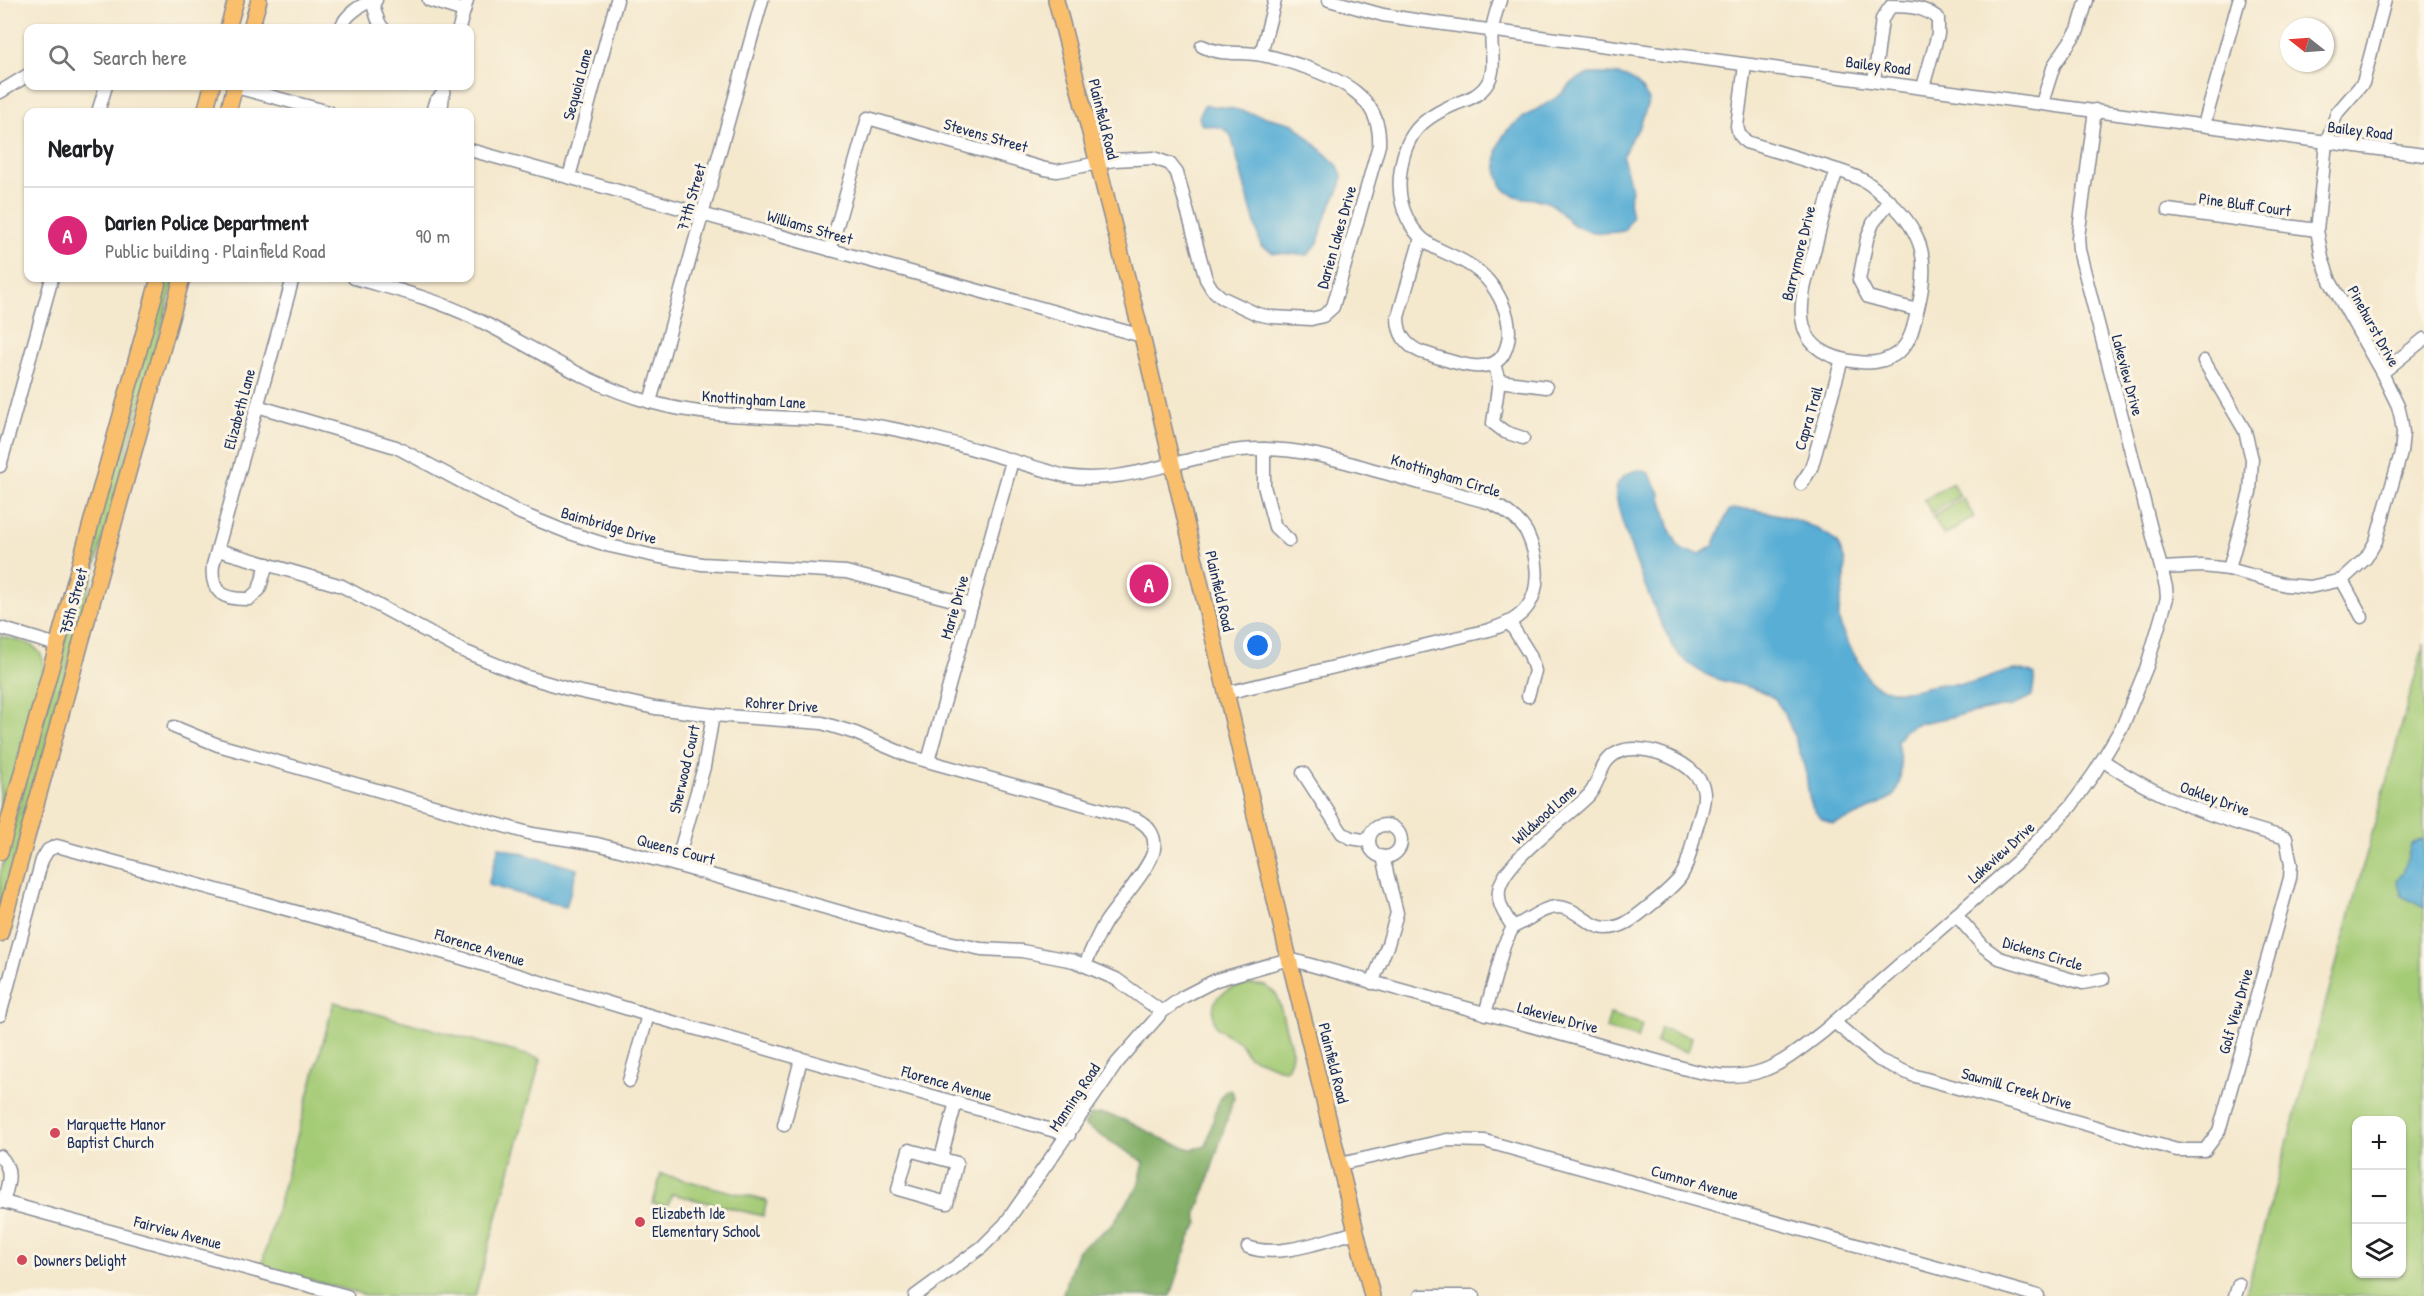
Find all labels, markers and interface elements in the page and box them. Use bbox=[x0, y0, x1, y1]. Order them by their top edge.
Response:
north arrow bbox=[2280, 18, 2334, 72]
search box bbox=[24, 24, 474, 90]
icon: search bbox=[45, 41, 78, 74]
text: Search here bbox=[93, 42, 187, 72]
street label: Sequoia Lane bbox=[557, 45, 597, 122]
street label: Bailey Road bbox=[1844, 50, 1912, 80]
street label: Plainfield Road bbox=[1083, 76, 1125, 162]
street label: Stevens Street bbox=[941, 113, 1031, 158]
street label: Bailey Road bbox=[2326, 115, 2394, 145]
text: Nearby bbox=[48, 130, 114, 165]
street label: 77th Street bbox=[671, 160, 711, 233]
street label: Darien Lakes Drive bbox=[1311, 182, 1361, 291]
street label: Pine Bluff Court bbox=[2198, 187, 2293, 221]
street label: Barrymore Drive bbox=[1776, 203, 1821, 303]
street label: Williams Street bbox=[765, 204, 856, 250]
text: Darien Police Department bbox=[105, 207, 308, 237]
text: A bbox=[63, 222, 72, 249]
text: 90 m bbox=[416, 222, 450, 249]
text: Public building · Plainfield Road bbox=[105, 237, 325, 264]
street label: Pinehurst Drive bbox=[2343, 281, 2406, 371]
street label: Lakeview Drive bbox=[2107, 332, 2150, 418]
street label: Elizabeth Lane bbox=[218, 366, 260, 452]
street label: Capra Trail bbox=[1788, 383, 1828, 453]
street label: Knottingham Lane bbox=[701, 384, 807, 414]
street label: Knottingham Circle bbox=[1388, 448, 1504, 502]
street label: Baimbridge Drive bbox=[559, 501, 660, 549]
street label: Plainfield Road bbox=[1200, 548, 1240, 634]
pin: A bbox=[1130, 562, 1168, 606]
street label: 75th Street bbox=[54, 565, 93, 637]
street label: Marie Drive bbox=[934, 572, 974, 642]
your location bbox=[1243, 631, 1272, 660]
street label: Rohrer Drive bbox=[745, 690, 820, 718]
street label: Sherwood Court bbox=[663, 722, 705, 815]
street label: Oakley Drive bbox=[2177, 775, 2254, 821]
street label: Wildwood Lane bbox=[1507, 779, 1582, 849]
street label: Lakeview Drive bbox=[1963, 816, 2040, 888]
street label: Queens Court bbox=[635, 828, 718, 870]
street label: Florence Avenue bbox=[431, 923, 528, 971]
street label: Dickens Circle bbox=[2000, 930, 2086, 976]
street label: Golf View Drive bbox=[2212, 965, 2258, 1056]
street label: Lakeview Drive bbox=[1515, 996, 1601, 1039]
street label: Plainfield Road bbox=[1313, 1020, 1355, 1106]
street label: Manning Road bbox=[1043, 1058, 1105, 1136]
street label: Florence Avenue bbox=[898, 1059, 995, 1107]
street label: Sawmill Creek Drive bbox=[1959, 1062, 2076, 1114]
place label: Marquette Manor Baptist Church bbox=[67, 1113, 166, 1153]
map controls bbox=[2352, 1116, 2406, 1278]
button: + bbox=[2352, 1116, 2406, 1170]
marker: Marquette Manor Baptist Church bbox=[48, 1126, 62, 1140]
street label: Cumnor Avenue bbox=[1649, 1159, 1742, 1205]
button: − bbox=[2352, 1170, 2406, 1224]
place label: Elizabeth Ide Elementary School bbox=[652, 1202, 761, 1242]
street label: Fairview Avenue bbox=[131, 1209, 225, 1254]
marker: Elizabeth Ide Elementary School bbox=[633, 1215, 647, 1229]
button: layers bbox=[2352, 1224, 2406, 1278]
place label: Downers Delight bbox=[34, 1249, 127, 1271]
marker: Downers Delight bbox=[15, 1253, 29, 1267]

